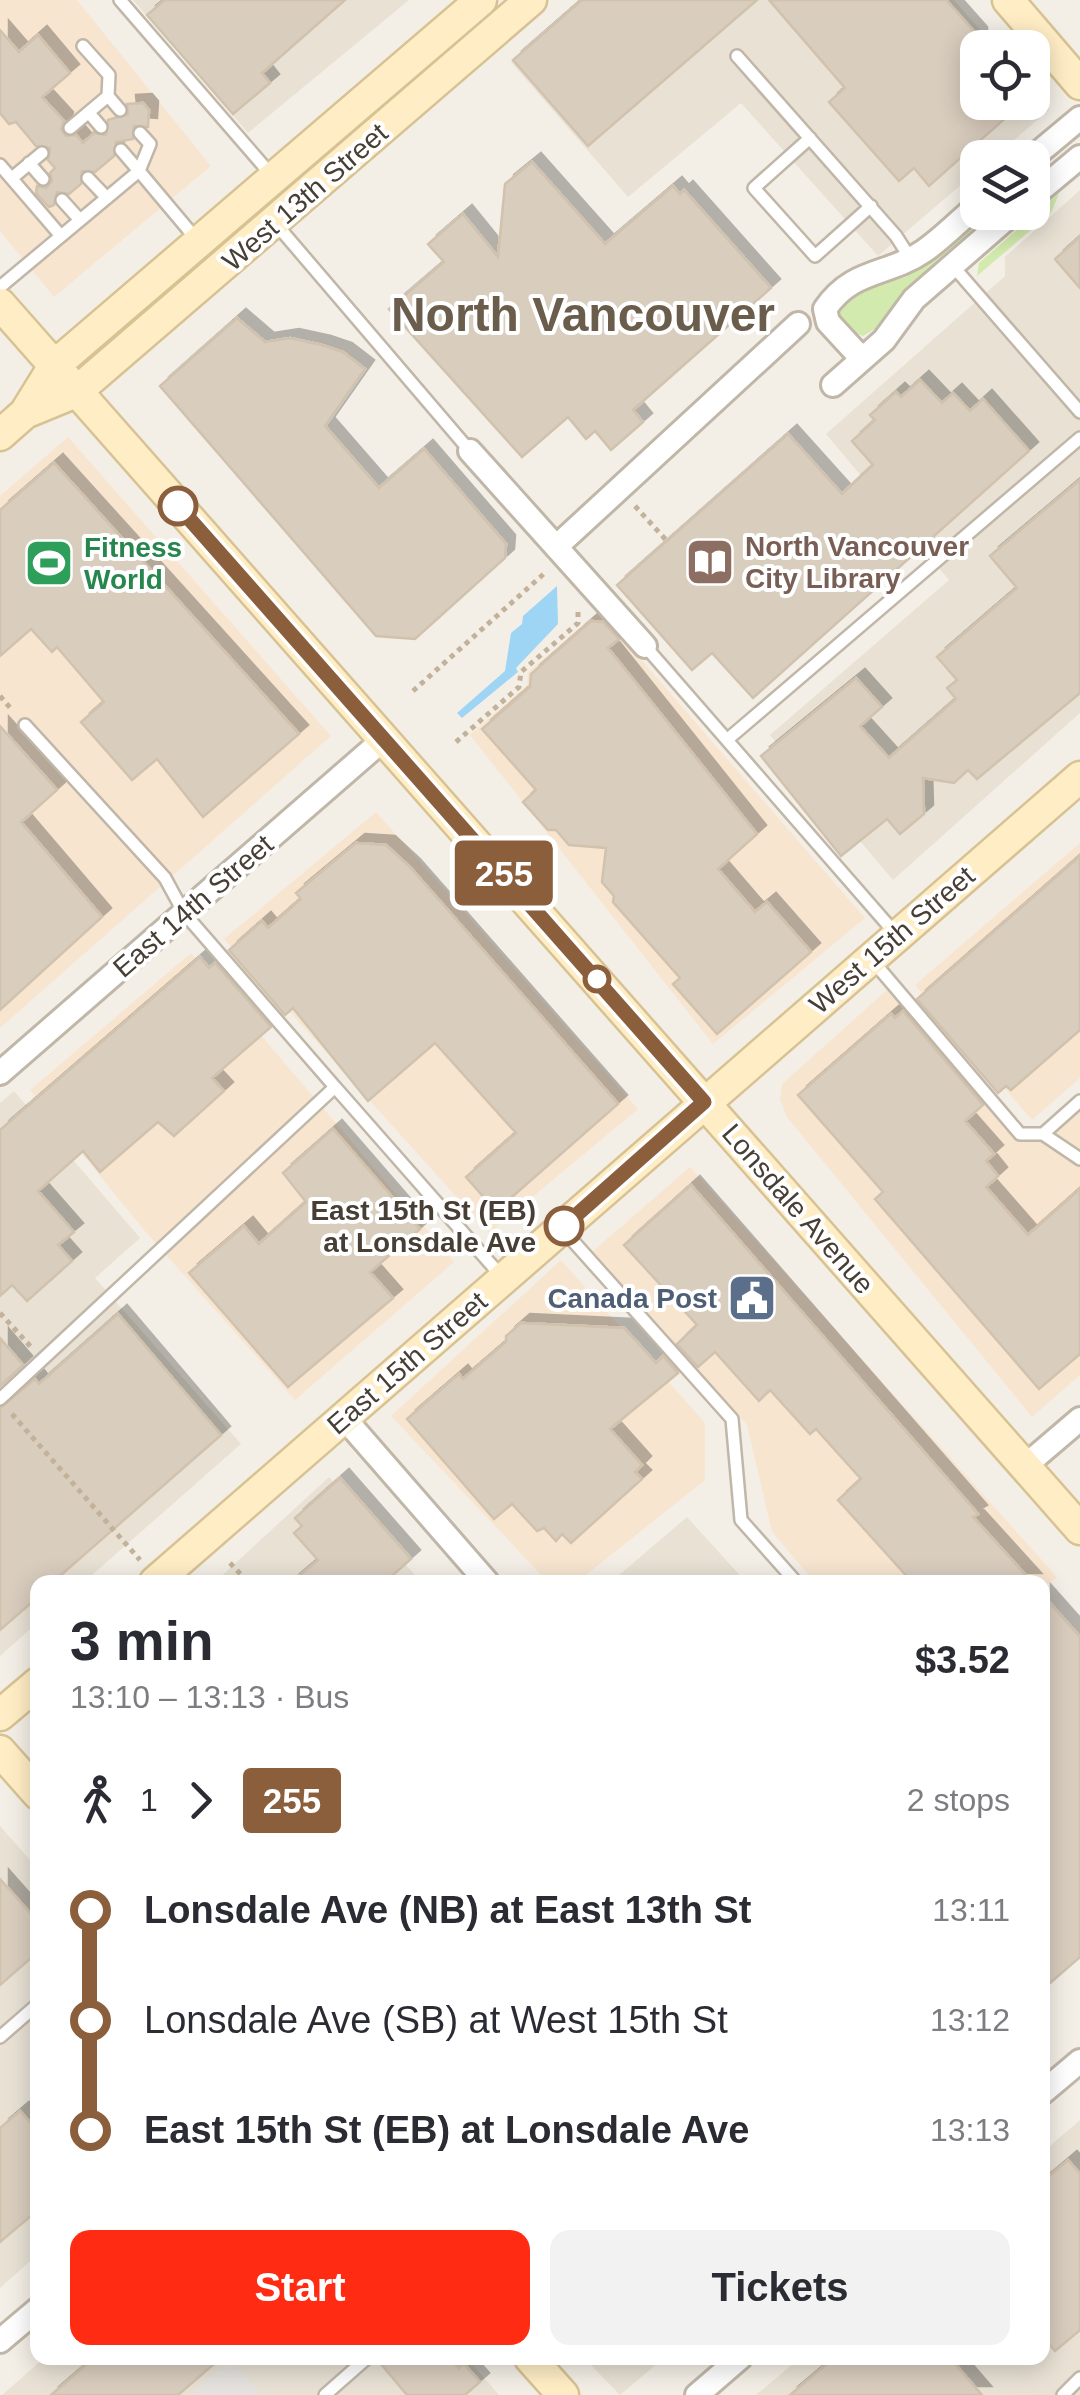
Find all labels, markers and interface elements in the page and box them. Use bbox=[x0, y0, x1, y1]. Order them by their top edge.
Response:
map controls bbox=[960, 30, 1050, 230]
button: locate bbox=[960, 30, 1050, 120]
street label: West 13th Street bbox=[216, 117, 394, 277]
button: layers bbox=[960, 140, 1050, 230]
district label: North Vancouver bbox=[391, 288, 775, 341]
unlabelled marker bbox=[159, 487, 197, 525]
place label: North Vancouver City Library bbox=[745, 531, 969, 594]
place label: Fitness World bbox=[84, 532, 182, 595]
library icon: North Vancouver City Library bbox=[684, 536, 736, 588]
sports icon: Fitness World bbox=[23, 537, 75, 589]
street label: East 14th Street bbox=[107, 828, 279, 984]
line badge: 255 bbox=[446, 840, 562, 906]
text: 255 bbox=[475, 854, 533, 893]
street label: West 15th Street bbox=[803, 860, 981, 1020]
unlabelled marker bbox=[584, 966, 610, 992]
street label: Lonsdale Avenue bbox=[716, 1118, 880, 1300]
place label: East 15th St (EB) at Lonsdale Ave bbox=[310, 1195, 536, 1258]
marker: East 15th St (EB) at Lonsdale Ave bbox=[545, 1207, 583, 1245]
public building icon: Canada Post bbox=[726, 1272, 778, 1324]
place label: Canada Post bbox=[547, 1283, 717, 1314]
street label: East 15th Street bbox=[321, 1285, 493, 1441]
text: 3 min bbox=[70, 1610, 214, 1672]
text: $3.52 bbox=[915, 1639, 1010, 1681]
text: 13:10 – 13:13 · Bus bbox=[70, 1679, 349, 1715]
icon: walk bbox=[70, 1773, 125, 1828]
icon: forward bbox=[173, 1773, 228, 1828]
text: 255 bbox=[263, 1781, 321, 1820]
text: 1 bbox=[140, 1782, 158, 1818]
text: 2 stops bbox=[907, 1782, 1010, 1818]
text: Lonsdale Ave (NB) at East 13th St bbox=[144, 1889, 751, 1931]
text: 13:11 bbox=[932, 1892, 1010, 1928]
text: Lonsdale Ave (SB) at West 15th St bbox=[144, 1999, 728, 2041]
text: 13:12 bbox=[930, 2002, 1010, 2038]
text: East 15th St (EB) at Lonsdale Ave bbox=[144, 2109, 749, 2151]
text: 13:13 bbox=[930, 2112, 1010, 2148]
button: Start bbox=[70, 2230, 530, 2345]
button: Tickets bbox=[550, 2230, 1010, 2345]

